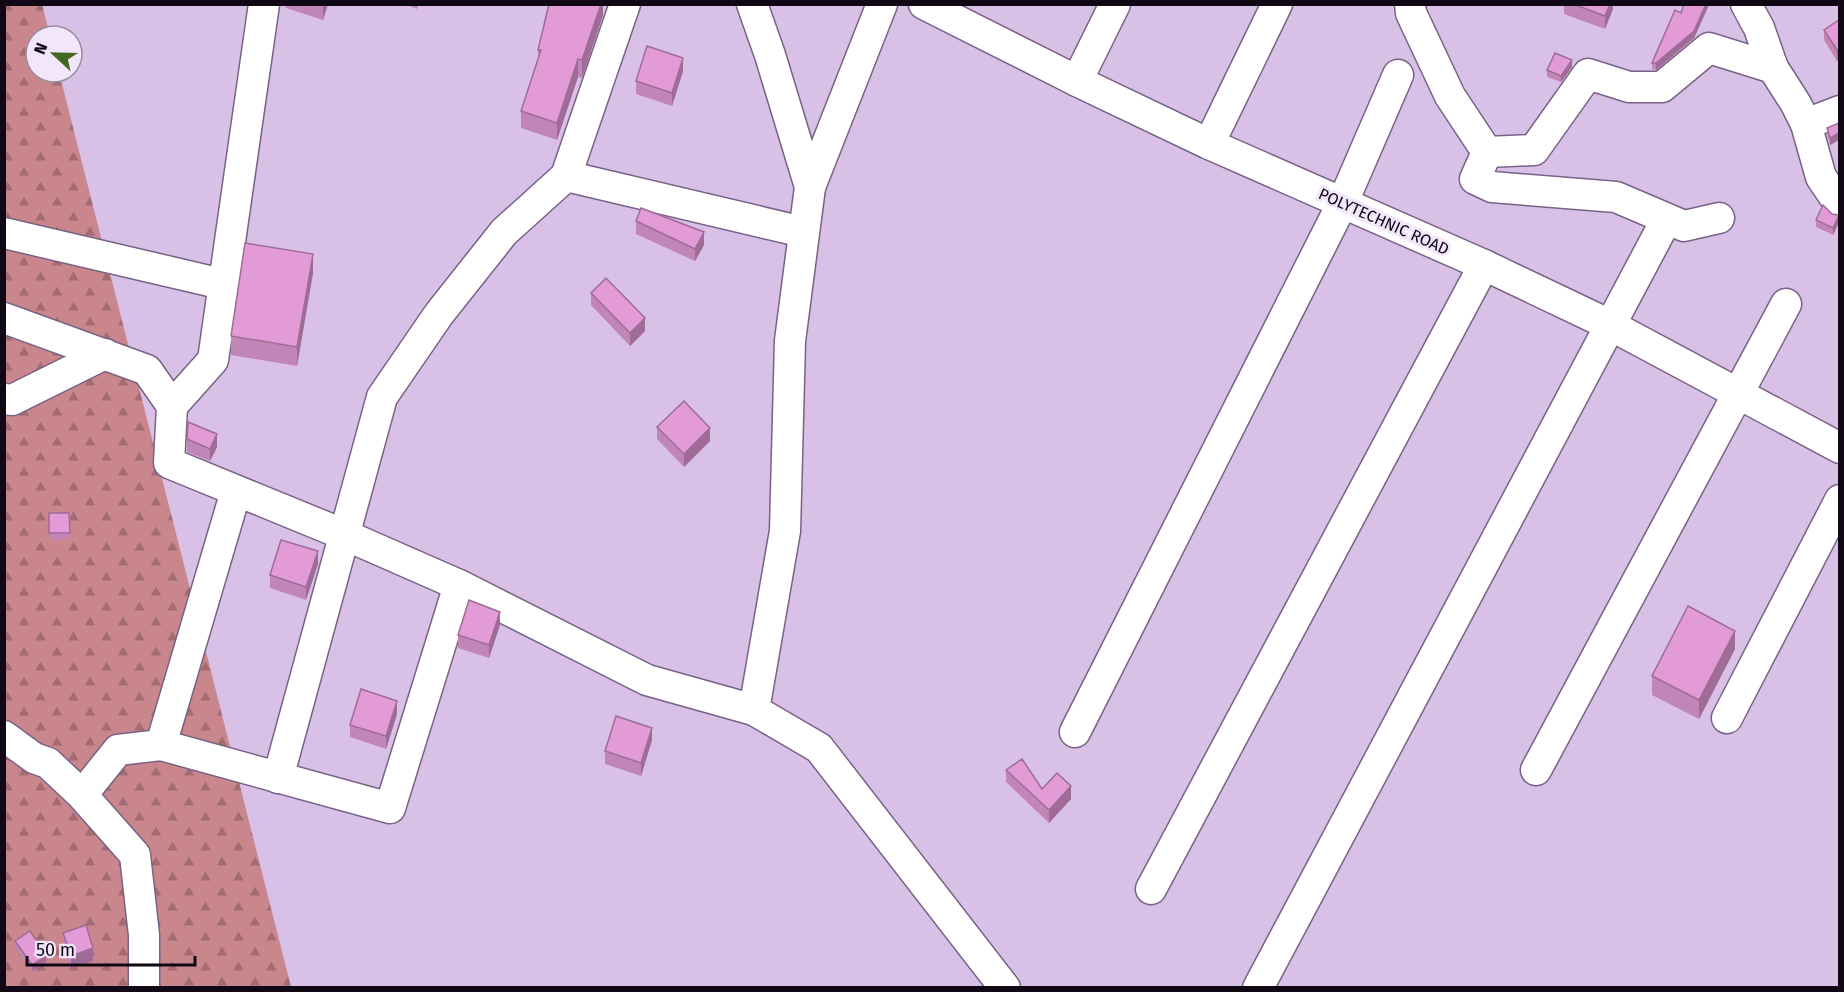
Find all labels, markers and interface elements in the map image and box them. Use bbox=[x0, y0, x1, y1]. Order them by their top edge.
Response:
north arrow bbox=[24, 24, 84, 84]
text: N bbox=[30, 40, 51, 57]
street label: POLYTECHNIC ROAD bbox=[1316, 184, 1452, 259]
scale bar bbox=[27, 929, 195, 967]
text: 50 m bbox=[36, 939, 75, 961]

